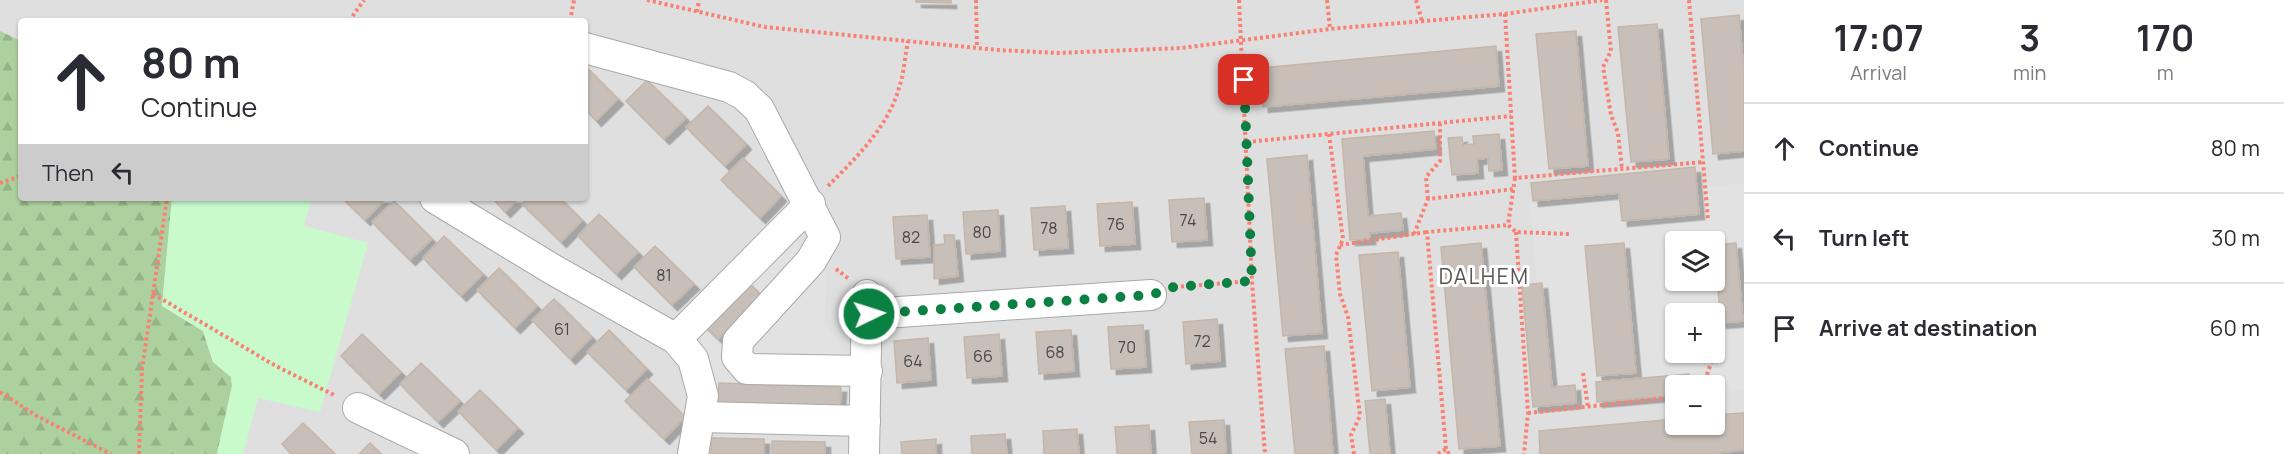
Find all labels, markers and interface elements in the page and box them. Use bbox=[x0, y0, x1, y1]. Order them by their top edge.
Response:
text: 17:07 bbox=[1833, 13, 1924, 62]
text: 3 bbox=[2019, 13, 2040, 62]
text: 170 bbox=[2136, 13, 2195, 62]
text: 80 m bbox=[141, 33, 241, 91]
icon: ahead bbox=[42, 42, 120, 120]
pin bbox=[1218, 54, 1269, 105]
text: Arrival bbox=[1850, 59, 1907, 86]
text: min bbox=[2013, 59, 2047, 86]
text: m bbox=[2157, 59, 2174, 86]
icon: arrive bbox=[1227, 63, 1260, 96]
text: Continue bbox=[141, 88, 257, 125]
icon: ahead bbox=[1768, 132, 1801, 165]
text: Continue bbox=[1819, 133, 1919, 163]
text: 80 m bbox=[2211, 133, 2260, 163]
icon: left bbox=[106, 156, 139, 189]
text: Then bbox=[42, 158, 94, 188]
house number: 74 bbox=[1180, 209, 1196, 231]
house number: 76 bbox=[1107, 213, 1125, 235]
house number: 78 bbox=[1040, 217, 1058, 239]
house number: 80 bbox=[972, 221, 992, 243]
icon: left bbox=[1768, 222, 1801, 255]
text: Turn left bbox=[1819, 223, 1909, 253]
text: 30 m bbox=[2211, 223, 2260, 253]
house number: 82 bbox=[902, 226, 920, 248]
map controls bbox=[1665, 231, 1725, 435]
button: layers bbox=[1665, 231, 1725, 291]
district label: DALHEM bbox=[1439, 262, 1529, 290]
house number: 81 bbox=[656, 264, 672, 286]
position arrow bbox=[837, 282, 901, 346]
button: + bbox=[1665, 303, 1725, 363]
icon: arrive bbox=[1768, 312, 1801, 345]
text: Arrive at destination bbox=[1819, 313, 2037, 343]
text: 60 m bbox=[2210, 313, 2260, 343]
house number: 61 bbox=[554, 318, 570, 340]
house number: 72 bbox=[1193, 330, 1211, 352]
house number: 70 bbox=[1118, 336, 1136, 358]
house number: 68 bbox=[1045, 341, 1065, 363]
house number: 66 bbox=[973, 345, 993, 367]
house number: 64 bbox=[903, 350, 923, 372]
button: − bbox=[1665, 375, 1725, 435]
house number: 54 bbox=[1199, 427, 1217, 449]

